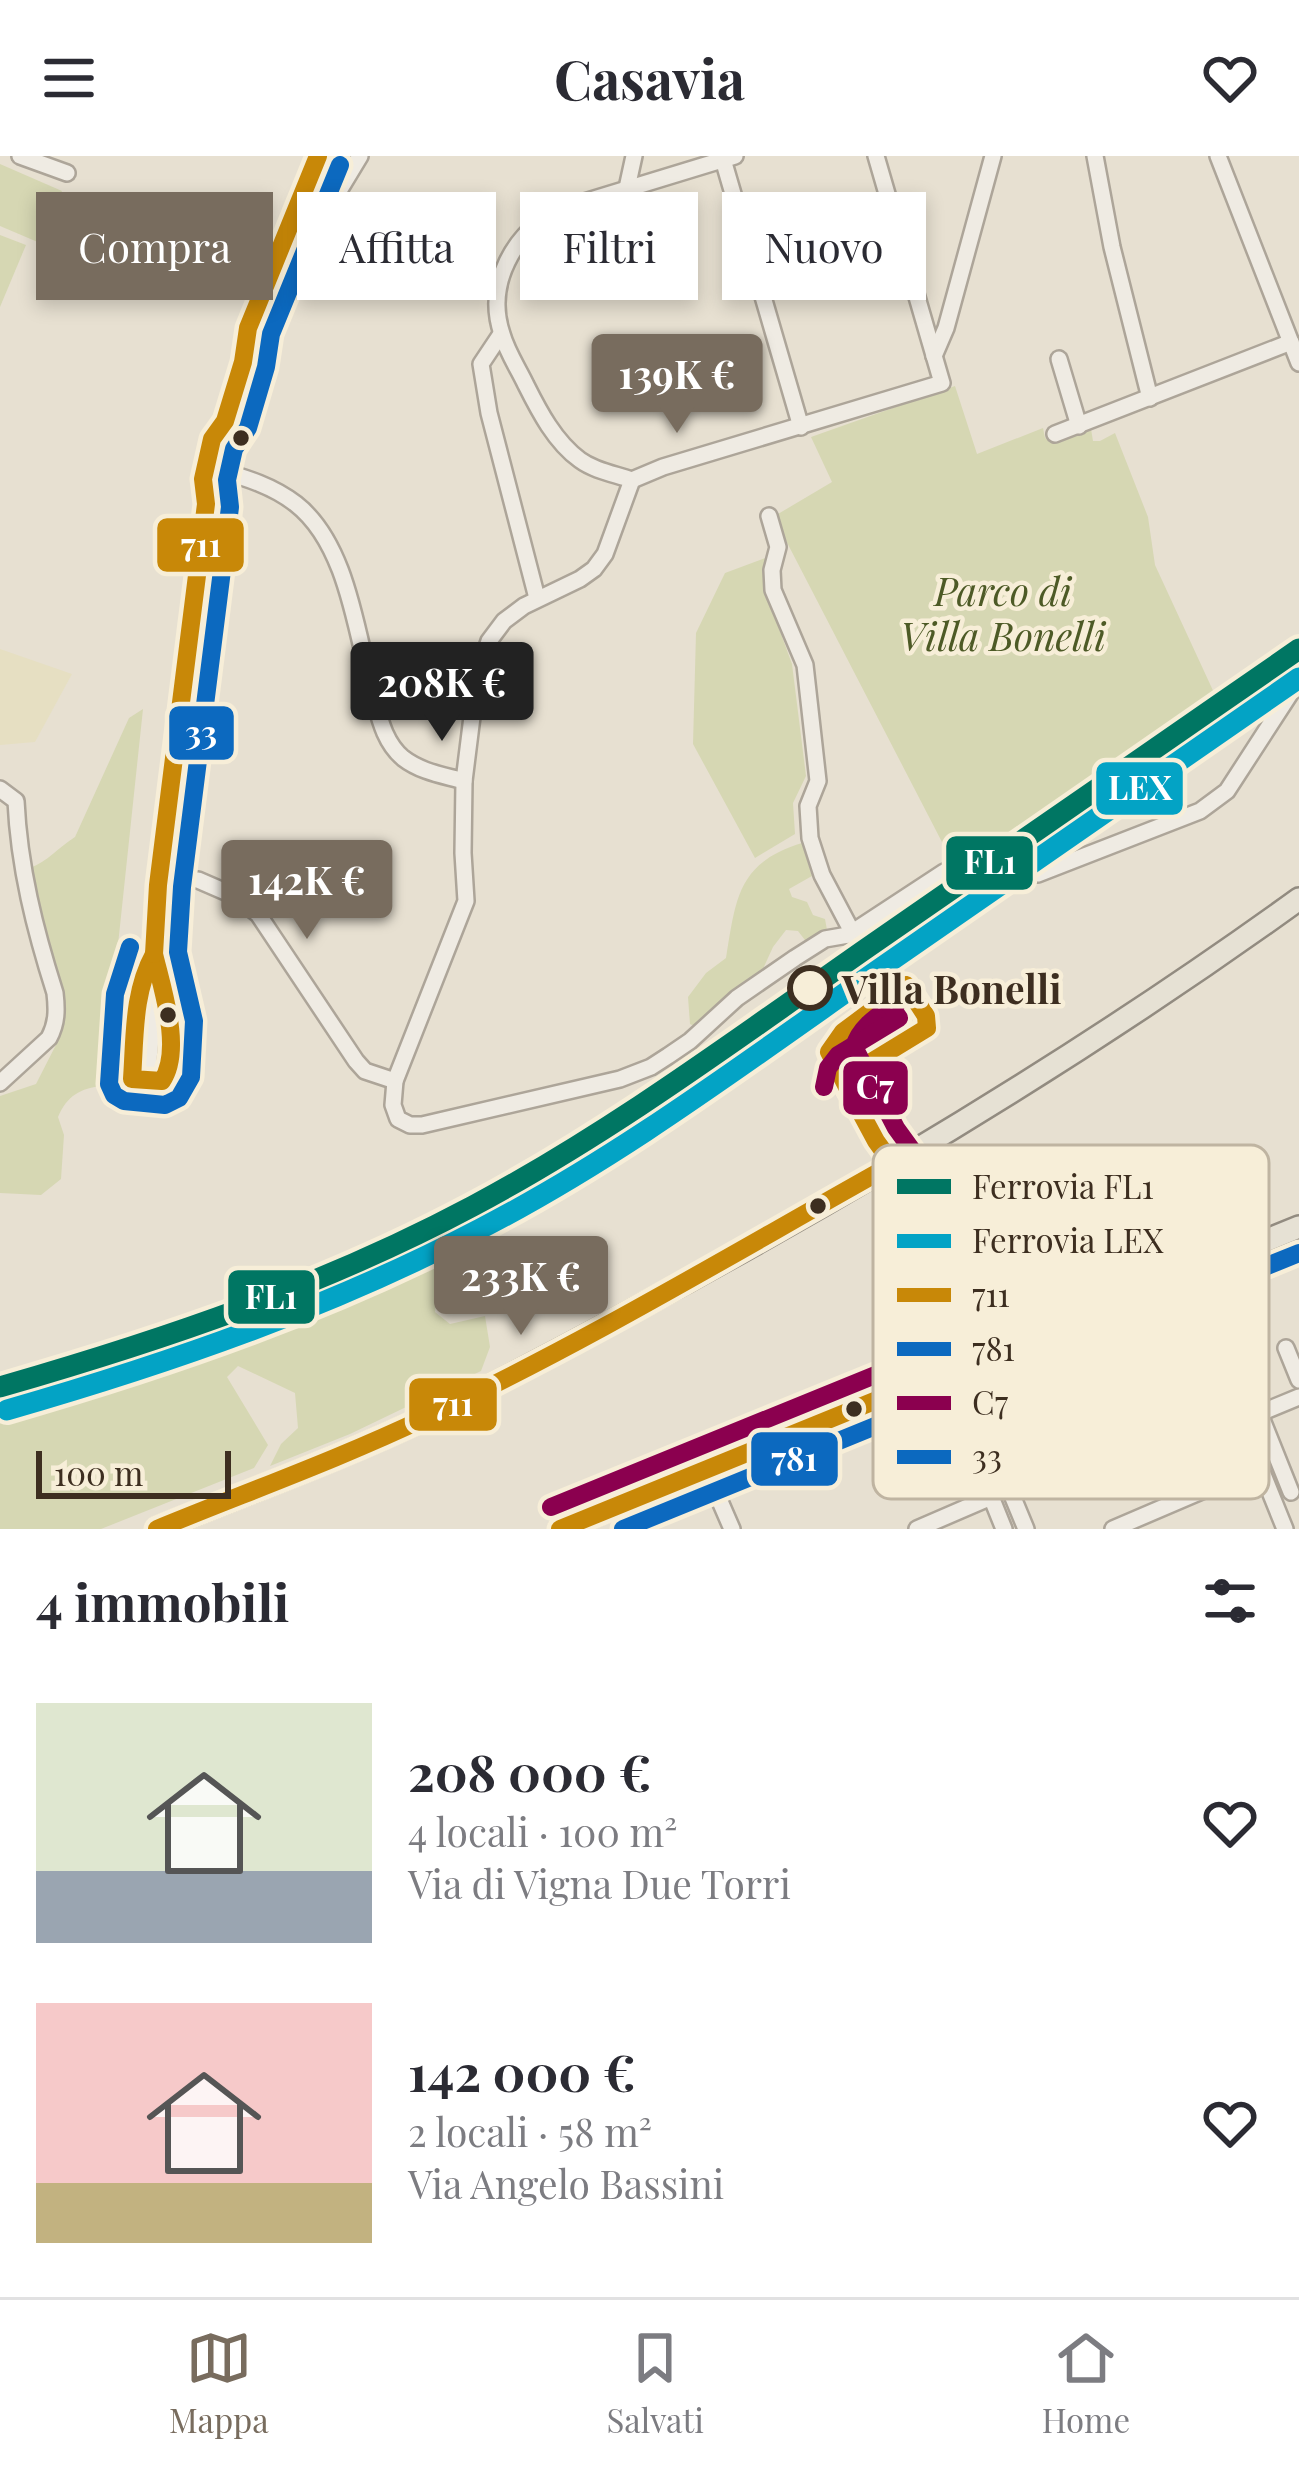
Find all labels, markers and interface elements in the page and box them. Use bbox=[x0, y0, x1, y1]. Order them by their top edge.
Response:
text: Casavia bbox=[554, 42, 745, 114]
icon: menu bbox=[36, 45, 102, 111]
icon: heart bbox=[1197, 45, 1263, 111]
chip: Compra bbox=[36, 192, 273, 300]
chip: Affitta bbox=[297, 192, 496, 300]
chip: Filtri bbox=[520, 192, 698, 300]
chip: Nuovo bbox=[722, 192, 926, 300]
pin: 139K € bbox=[579, 334, 775, 436]
text: 139K € bbox=[619, 347, 735, 399]
unlabelled marker bbox=[230, 427, 252, 449]
line badge: 711 bbox=[155, 516, 246, 574]
text: 711 bbox=[181, 521, 221, 565]
park label: Parco di Villa Bonelli bbox=[900, 564, 1107, 661]
pin: 208K € bbox=[344, 642, 540, 744]
text: 208K € bbox=[378, 655, 506, 707]
line badge: 33 bbox=[167, 704, 236, 762]
text: 33 bbox=[185, 709, 217, 753]
line badge: LEX bbox=[1094, 760, 1185, 817]
text: LEX bbox=[1108, 764, 1173, 808]
line badge: FL1 bbox=[944, 834, 1035, 892]
text: FL1 bbox=[964, 838, 1016, 882]
pin: 142K € bbox=[209, 840, 405, 942]
text: 142K € bbox=[248, 853, 366, 905]
place label: Villa Bonelli bbox=[841, 962, 1061, 1014]
marker: Villa Bonelli bbox=[789, 967, 831, 1009]
unlabelled marker bbox=[157, 1004, 179, 1026]
line badge: C7 bbox=[841, 1059, 910, 1117]
text: C7 bbox=[856, 1063, 894, 1107]
legend bbox=[873, 1145, 1269, 1499]
text: Ferrovia FL1 bbox=[972, 1163, 1154, 1207]
unlabelled marker bbox=[807, 1195, 829, 1217]
text: Ferrovia LEX bbox=[972, 1217, 1164, 1261]
pin: 233K € bbox=[423, 1236, 619, 1338]
text: 233K € bbox=[461, 1249, 581, 1301]
line badge: FL1 bbox=[226, 1268, 317, 1326]
text: 711 bbox=[972, 1271, 1010, 1315]
text: FL1 bbox=[245, 1273, 297, 1317]
text: 781 bbox=[972, 1325, 1015, 1369]
line badge: 711 bbox=[407, 1376, 499, 1433]
text: C7 bbox=[972, 1379, 1009, 1423]
text: 711 bbox=[433, 1380, 473, 1424]
unlabelled marker bbox=[843, 1398, 865, 1420]
line badge: 781 bbox=[749, 1430, 840, 1488]
text: 33 bbox=[972, 1433, 1002, 1477]
text: 781 bbox=[771, 1435, 817, 1479]
scale bar bbox=[36, 1445, 231, 1498]
text: 100 m bbox=[54, 1450, 143, 1494]
text: 4 immobili bbox=[36, 1567, 289, 1635]
icon: filters bbox=[1197, 1568, 1263, 1634]
text: 208 000 € bbox=[408, 1737, 651, 1805]
icon: home bbox=[132, 1751, 276, 1895]
icon: heart bbox=[1197, 1790, 1263, 1856]
text: 4 locali · 100 m² bbox=[408, 1805, 677, 1857]
text: Via di Vigna Due Torri bbox=[408, 1857, 791, 1909]
text: 142 000 € bbox=[408, 2037, 636, 2105]
icon: home bbox=[132, 2051, 276, 2195]
icon: heart bbox=[1197, 2090, 1263, 2156]
text: 2 locali · 58 m² bbox=[408, 2105, 652, 2157]
text: Via Angelo Bassini bbox=[408, 2157, 724, 2209]
tab: Mappa bbox=[169, 2325, 269, 2441]
tab: Salvati bbox=[606, 2325, 704, 2441]
tab: Home bbox=[1042, 2325, 1130, 2441]

